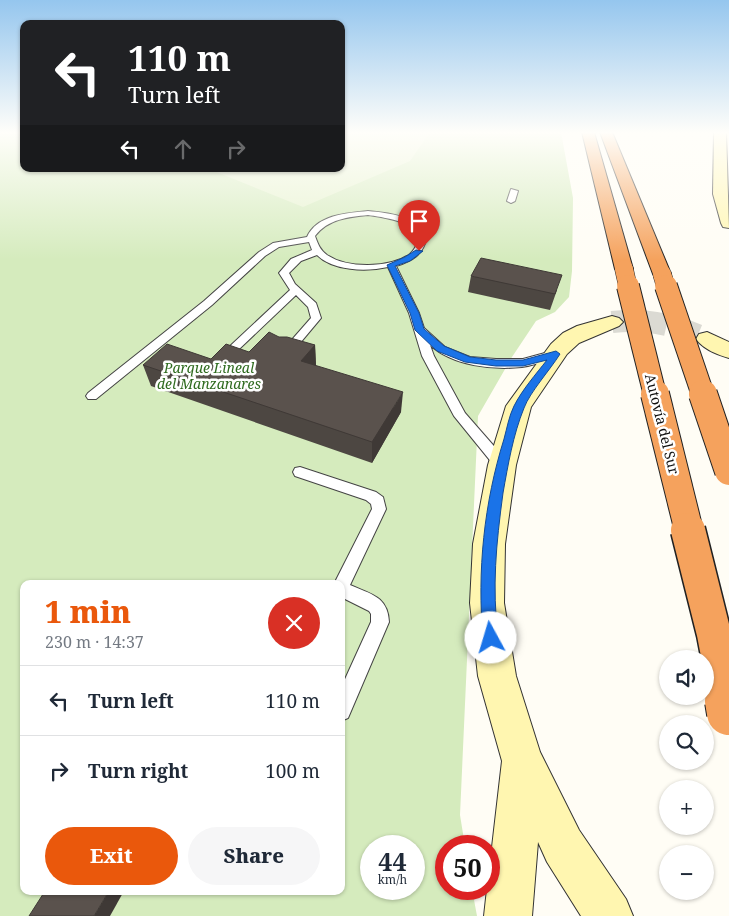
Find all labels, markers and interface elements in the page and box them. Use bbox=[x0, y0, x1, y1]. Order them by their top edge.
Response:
text: 110 m bbox=[128, 34, 231, 81]
icon: left bbox=[45, 40, 110, 105]
text: Turn left bbox=[128, 79, 220, 109]
icon: left bbox=[116, 135, 144, 163]
icon: ahead bbox=[169, 135, 197, 163]
icon: right bbox=[222, 135, 250, 163]
pin bbox=[398, 200, 440, 251]
icon: arrive bbox=[405, 207, 433, 235]
park label: Parque Lineal del Manzanares bbox=[157, 358, 261, 393]
street label: Autovía del Sur bbox=[641, 372, 684, 476]
text: 1 min bbox=[45, 591, 131, 632]
button: close bbox=[268, 597, 320, 649]
position arrow bbox=[464, 611, 516, 663]
text: 230 m · 14:37 bbox=[45, 631, 144, 653]
map controls bbox=[659, 650, 714, 900]
button: sound bbox=[659, 650, 714, 705]
icon: left bbox=[45, 687, 73, 715]
text: Turn left bbox=[88, 688, 174, 714]
text: 110 m bbox=[265, 688, 320, 714]
button: search bbox=[659, 715, 714, 770]
icon: right bbox=[45, 757, 73, 785]
text: Turn right bbox=[88, 758, 188, 784]
text: 100 m bbox=[265, 758, 320, 784]
button: + bbox=[659, 780, 714, 835]
button: Exit bbox=[45, 827, 178, 885]
button: Share bbox=[188, 827, 320, 885]
speed limit sign: 50 bbox=[435, 835, 500, 900]
text: 44 bbox=[378, 844, 407, 878]
button: − bbox=[659, 845, 714, 900]
text: km/h bbox=[378, 871, 407, 888]

